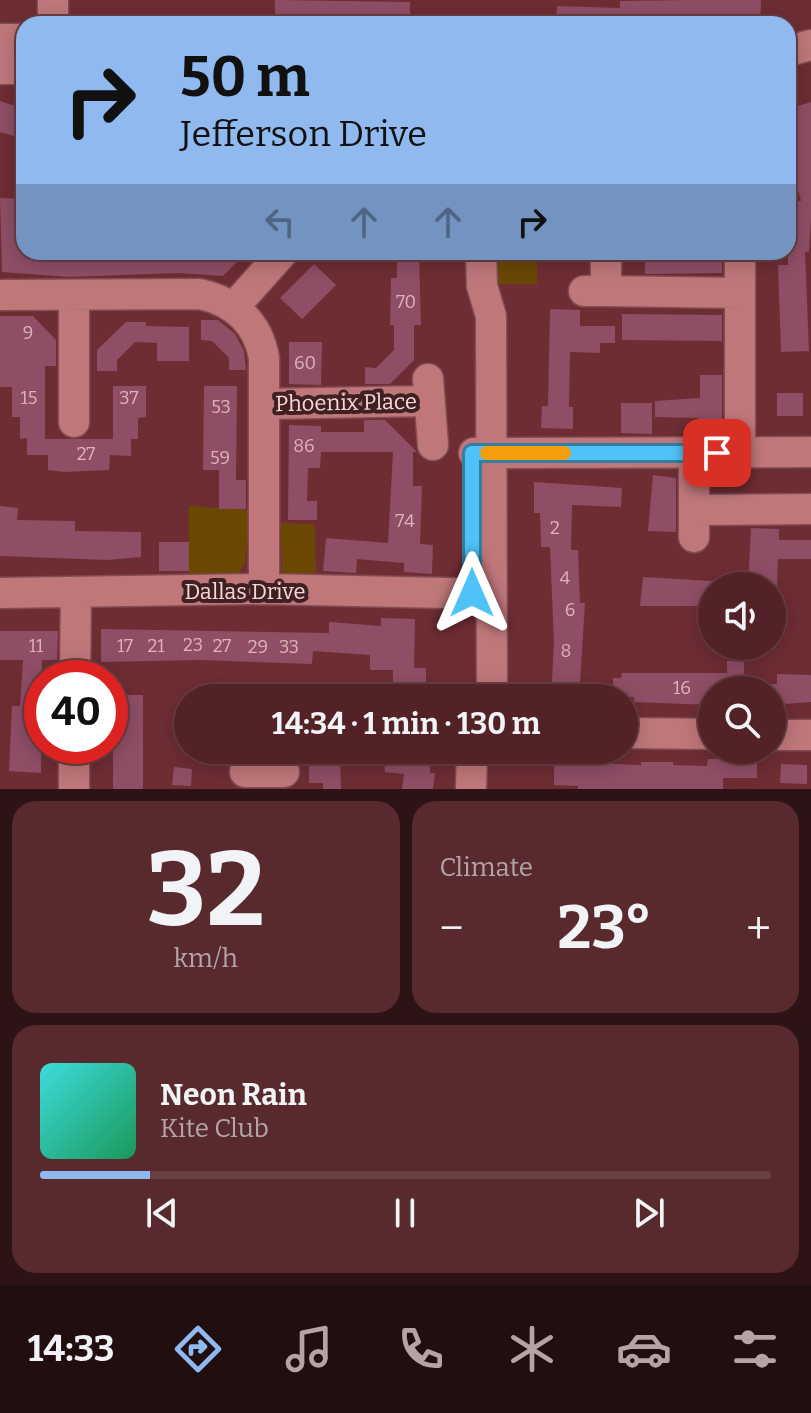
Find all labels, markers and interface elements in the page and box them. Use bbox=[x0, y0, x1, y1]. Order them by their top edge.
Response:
text: 50 m bbox=[180, 44, 310, 111]
icon: right bbox=[48, 48, 152, 152]
text: Jefferson Drive bbox=[180, 112, 427, 156]
icon: left bbox=[258, 200, 302, 244]
icon: ahead bbox=[342, 200, 386, 244]
icon: ahead bbox=[426, 200, 470, 244]
icon: right bbox=[510, 200, 554, 244]
house number: 70 bbox=[396, 291, 416, 313]
house number: 9 bbox=[23, 322, 33, 344]
house number: 60 bbox=[294, 352, 316, 374]
house number: 15 bbox=[21, 387, 37, 409]
house number: 37 bbox=[119, 387, 139, 409]
street label: Phoenix Place bbox=[275, 388, 417, 417]
house number: 53 bbox=[211, 396, 231, 418]
pin bbox=[683, 419, 751, 487]
icon: arrive bbox=[695, 431, 739, 475]
house number: 86 bbox=[293, 435, 315, 457]
house number: 27 bbox=[77, 443, 95, 465]
house number: 59 bbox=[210, 447, 230, 469]
house number: 74 bbox=[395, 510, 415, 532]
house number: 2 bbox=[550, 517, 560, 539]
position arrow bbox=[430, 551, 514, 635]
house number: 4 bbox=[560, 567, 571, 589]
map controls bbox=[698, 572, 786, 764]
button: sound bbox=[698, 572, 786, 660]
street label: Dallas Drive bbox=[185, 578, 305, 605]
house number: 6 bbox=[565, 599, 575, 621]
house number: 23 bbox=[183, 634, 203, 656]
house number: 11 bbox=[29, 635, 44, 657]
house number: 17 bbox=[117, 635, 133, 657]
house number: 21 bbox=[147, 635, 165, 657]
house number: 27 bbox=[213, 635, 231, 657]
house number: 29 bbox=[248, 636, 268, 658]
house number: 33 bbox=[279, 636, 299, 658]
house number: 8 bbox=[561, 640, 571, 662]
speed limit sign: 40 bbox=[24, 660, 128, 764]
button: search bbox=[698, 676, 786, 764]
house number: 16 bbox=[673, 677, 691, 699]
text: 14:34 · 1 min · 130 m bbox=[272, 706, 540, 742]
text: 32 bbox=[147, 828, 265, 953]
text: Climate bbox=[440, 852, 533, 883]
text: 23° bbox=[557, 892, 652, 964]
text: − bbox=[440, 902, 464, 955]
text: + bbox=[746, 902, 771, 955]
text: km/h bbox=[174, 943, 238, 974]
text: Neon Rain bbox=[160, 1077, 307, 1113]
text: Kite Club bbox=[160, 1113, 269, 1144]
icon: previous bbox=[140, 1191, 184, 1235]
icon: pause bbox=[383, 1191, 427, 1235]
icon: next bbox=[627, 1191, 671, 1235]
icon: directions bbox=[170, 1321, 226, 1377]
icon: music bbox=[281, 1321, 337, 1377]
icon: phone bbox=[393, 1321, 449, 1377]
icon: climate bbox=[504, 1321, 560, 1377]
icon: car bbox=[616, 1321, 672, 1377]
icon: filters bbox=[727, 1321, 783, 1377]
text: 14:33 bbox=[28, 1327, 114, 1371]

